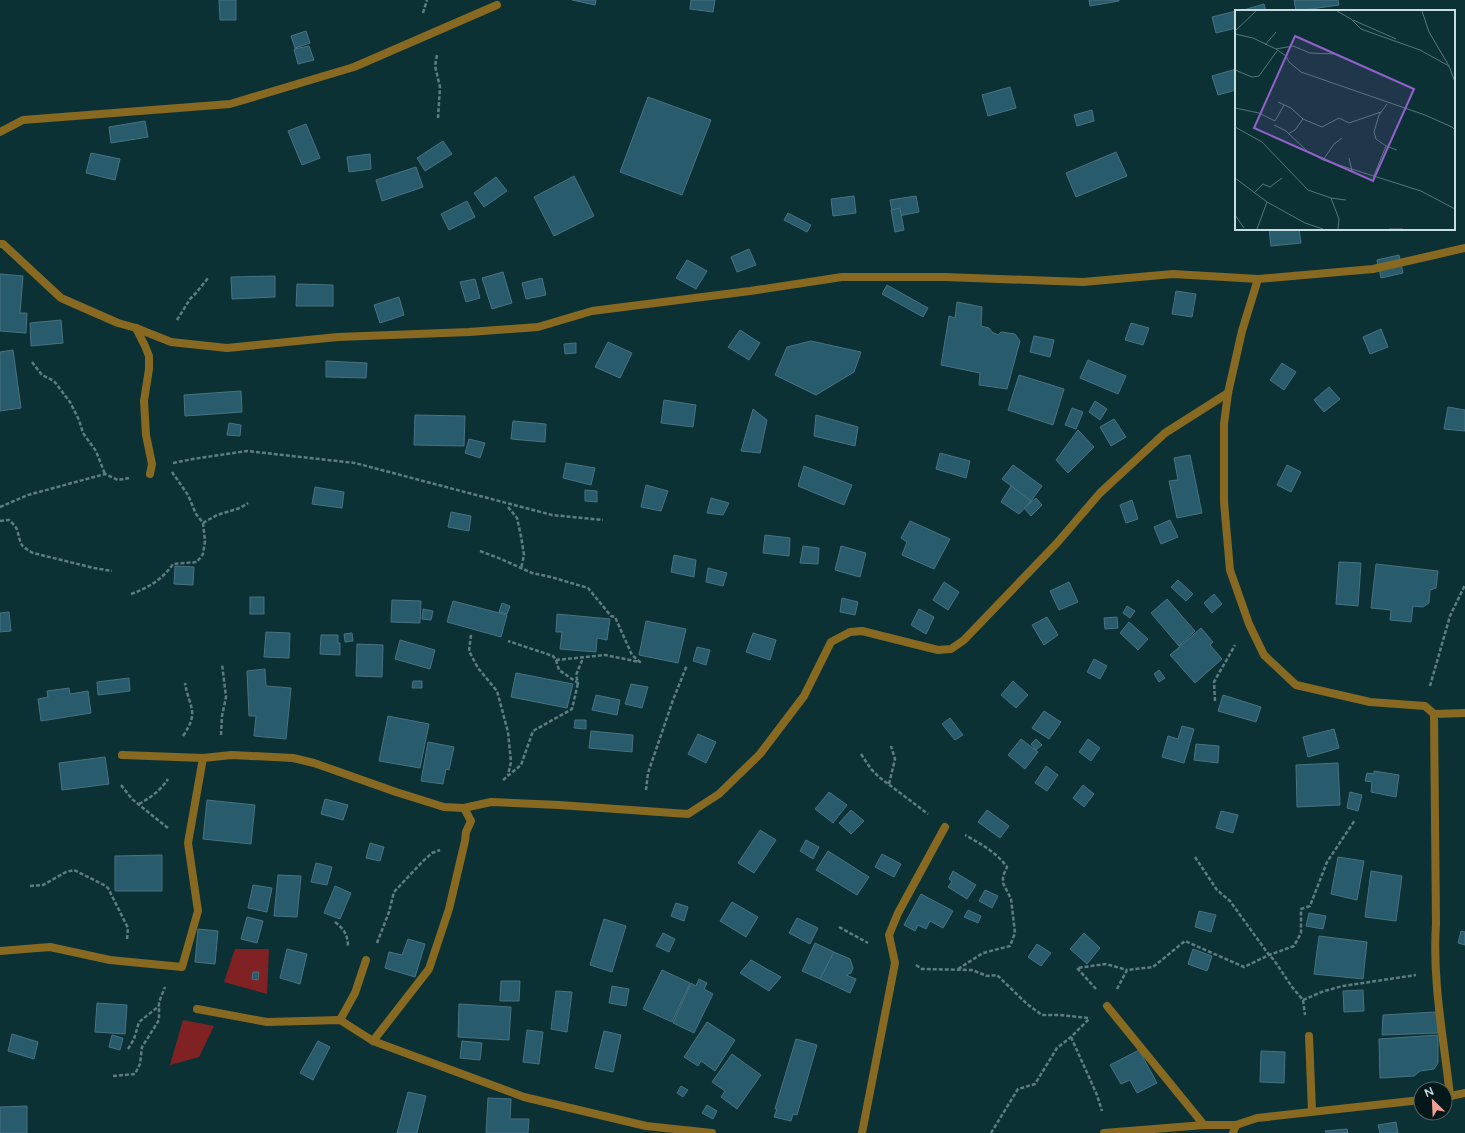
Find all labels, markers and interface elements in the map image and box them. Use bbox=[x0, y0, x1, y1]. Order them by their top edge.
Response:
inset map bbox=[1235, 10, 1455, 230]
north arrow bbox=[1413, 1081, 1453, 1121]
text: N bbox=[1422, 1085, 1436, 1100]

